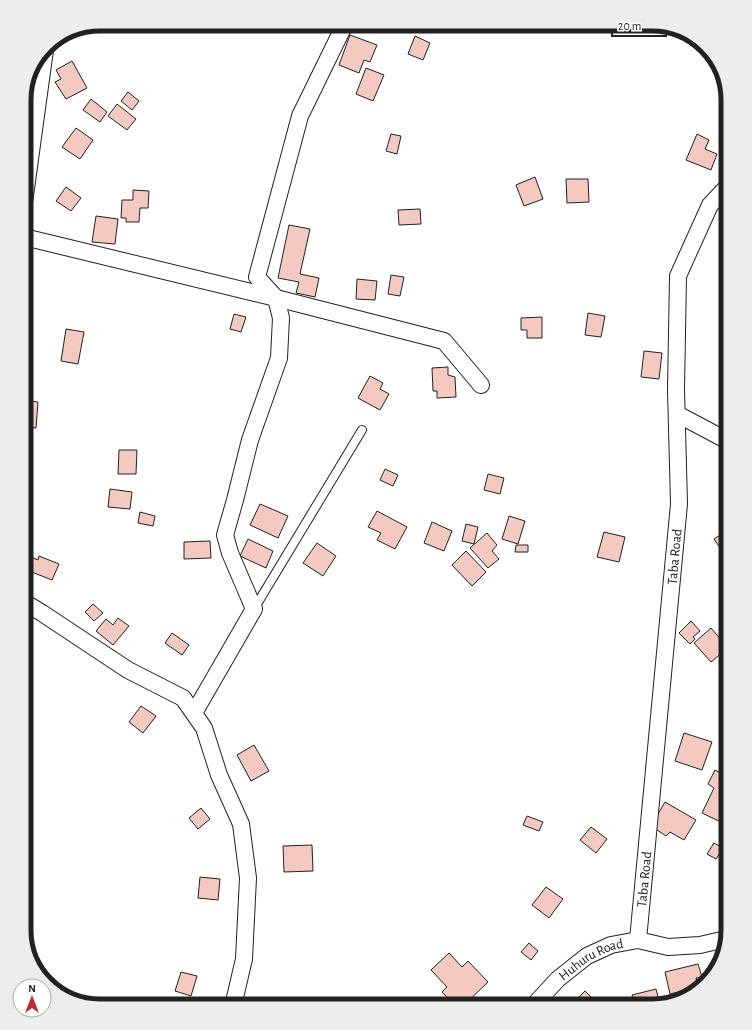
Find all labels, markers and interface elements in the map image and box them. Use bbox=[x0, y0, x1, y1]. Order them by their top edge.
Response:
scale bar bbox=[612, 12, 666, 38]
text: 20 m bbox=[618, 20, 641, 32]
street label: Taba Road bbox=[665, 528, 685, 585]
street label: Taba Road bbox=[635, 851, 654, 908]
street label: Huhuru Road bbox=[556, 937, 624, 984]
north arrow bbox=[12, 978, 52, 1018]
text: N bbox=[28, 983, 36, 994]

